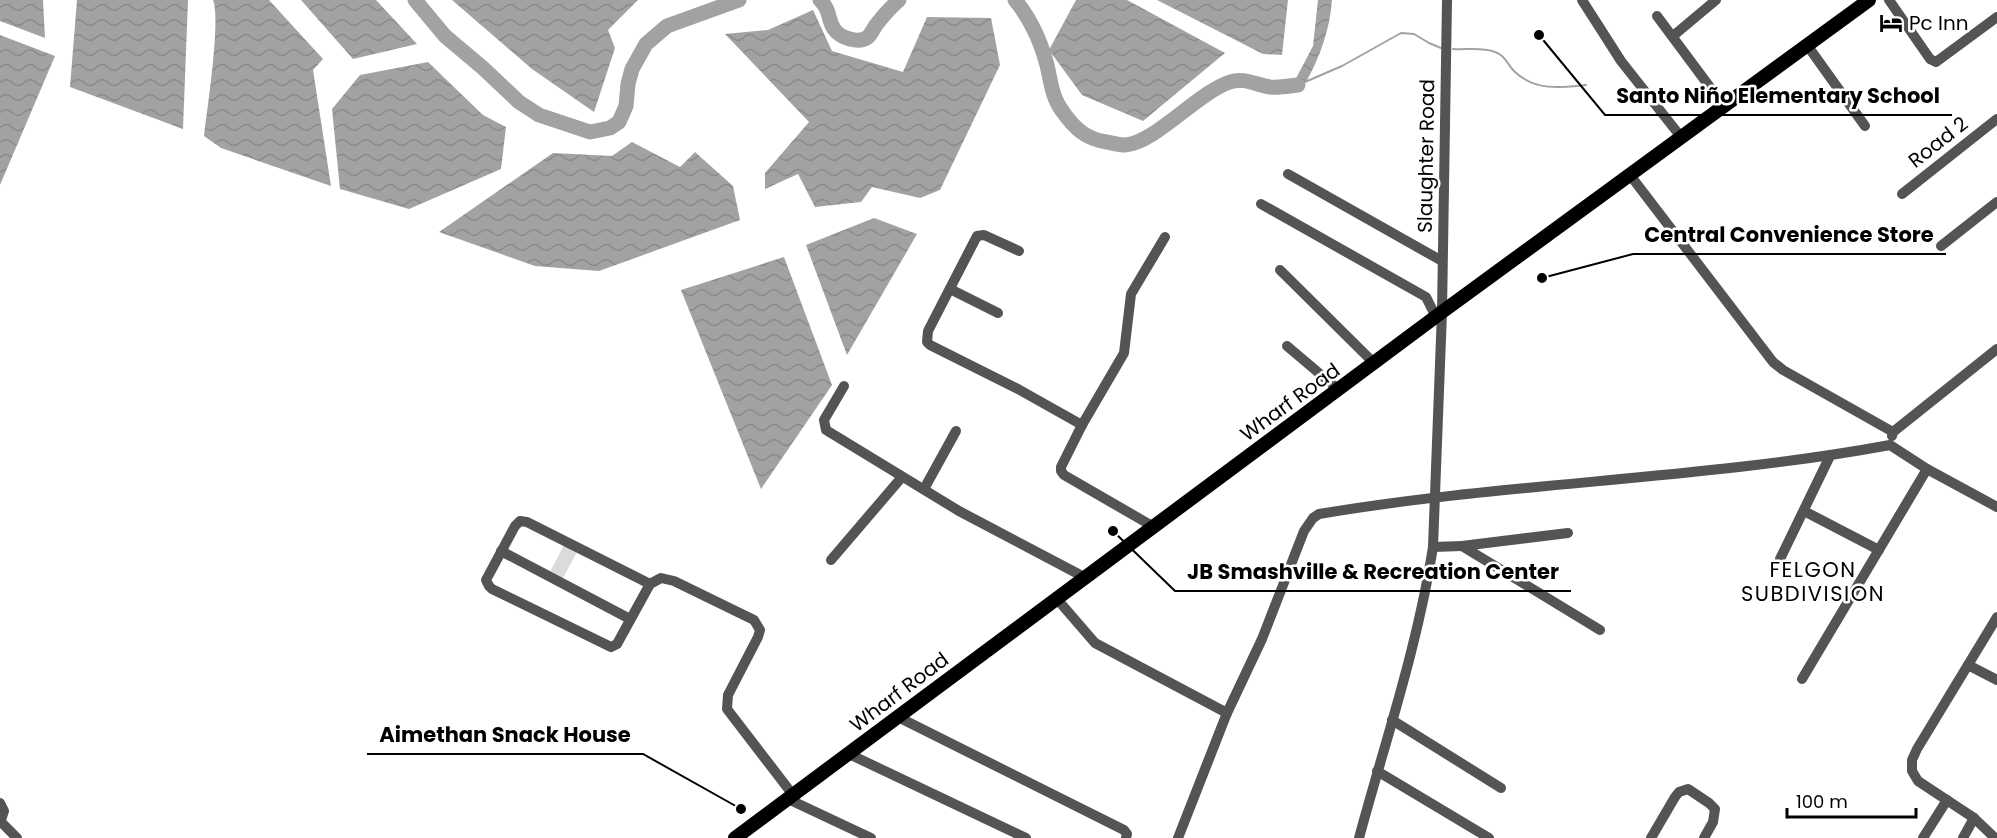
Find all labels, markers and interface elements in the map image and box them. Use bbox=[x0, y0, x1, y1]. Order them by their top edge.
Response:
place label: Pc Inn bbox=[1909, 9, 1969, 37]
hotel icon: Pc Inn bbox=[1878, 10, 1904, 36]
callout: Santo Niño Elementary School bbox=[1605, 76, 1952, 115]
street label: Slaughter Road bbox=[1411, 79, 1441, 233]
text: Santo Niño Elementary School bbox=[1616, 81, 1940, 110]
street label: Road 2 bbox=[1902, 110, 1974, 174]
callout: Central Convenience Store bbox=[1633, 215, 1946, 254]
text: Central Convenience Store bbox=[1644, 220, 1934, 249]
street label: Wharf Road bbox=[1234, 356, 1346, 448]
callout: JB Smashville & Recreation Center bbox=[1175, 552, 1571, 591]
district label: FELGON SUBDIVISION bbox=[1741, 555, 1885, 608]
text: JB Smashville & Recreation Center bbox=[1187, 557, 1559, 586]
street label: Wharf Road bbox=[844, 646, 954, 738]
callout: Aimethan Snack House bbox=[367, 715, 643, 754]
text: Aimethan Snack House bbox=[379, 720, 631, 749]
scale bar bbox=[1787, 781, 1916, 819]
text: 100 m bbox=[1796, 789, 1848, 814]

